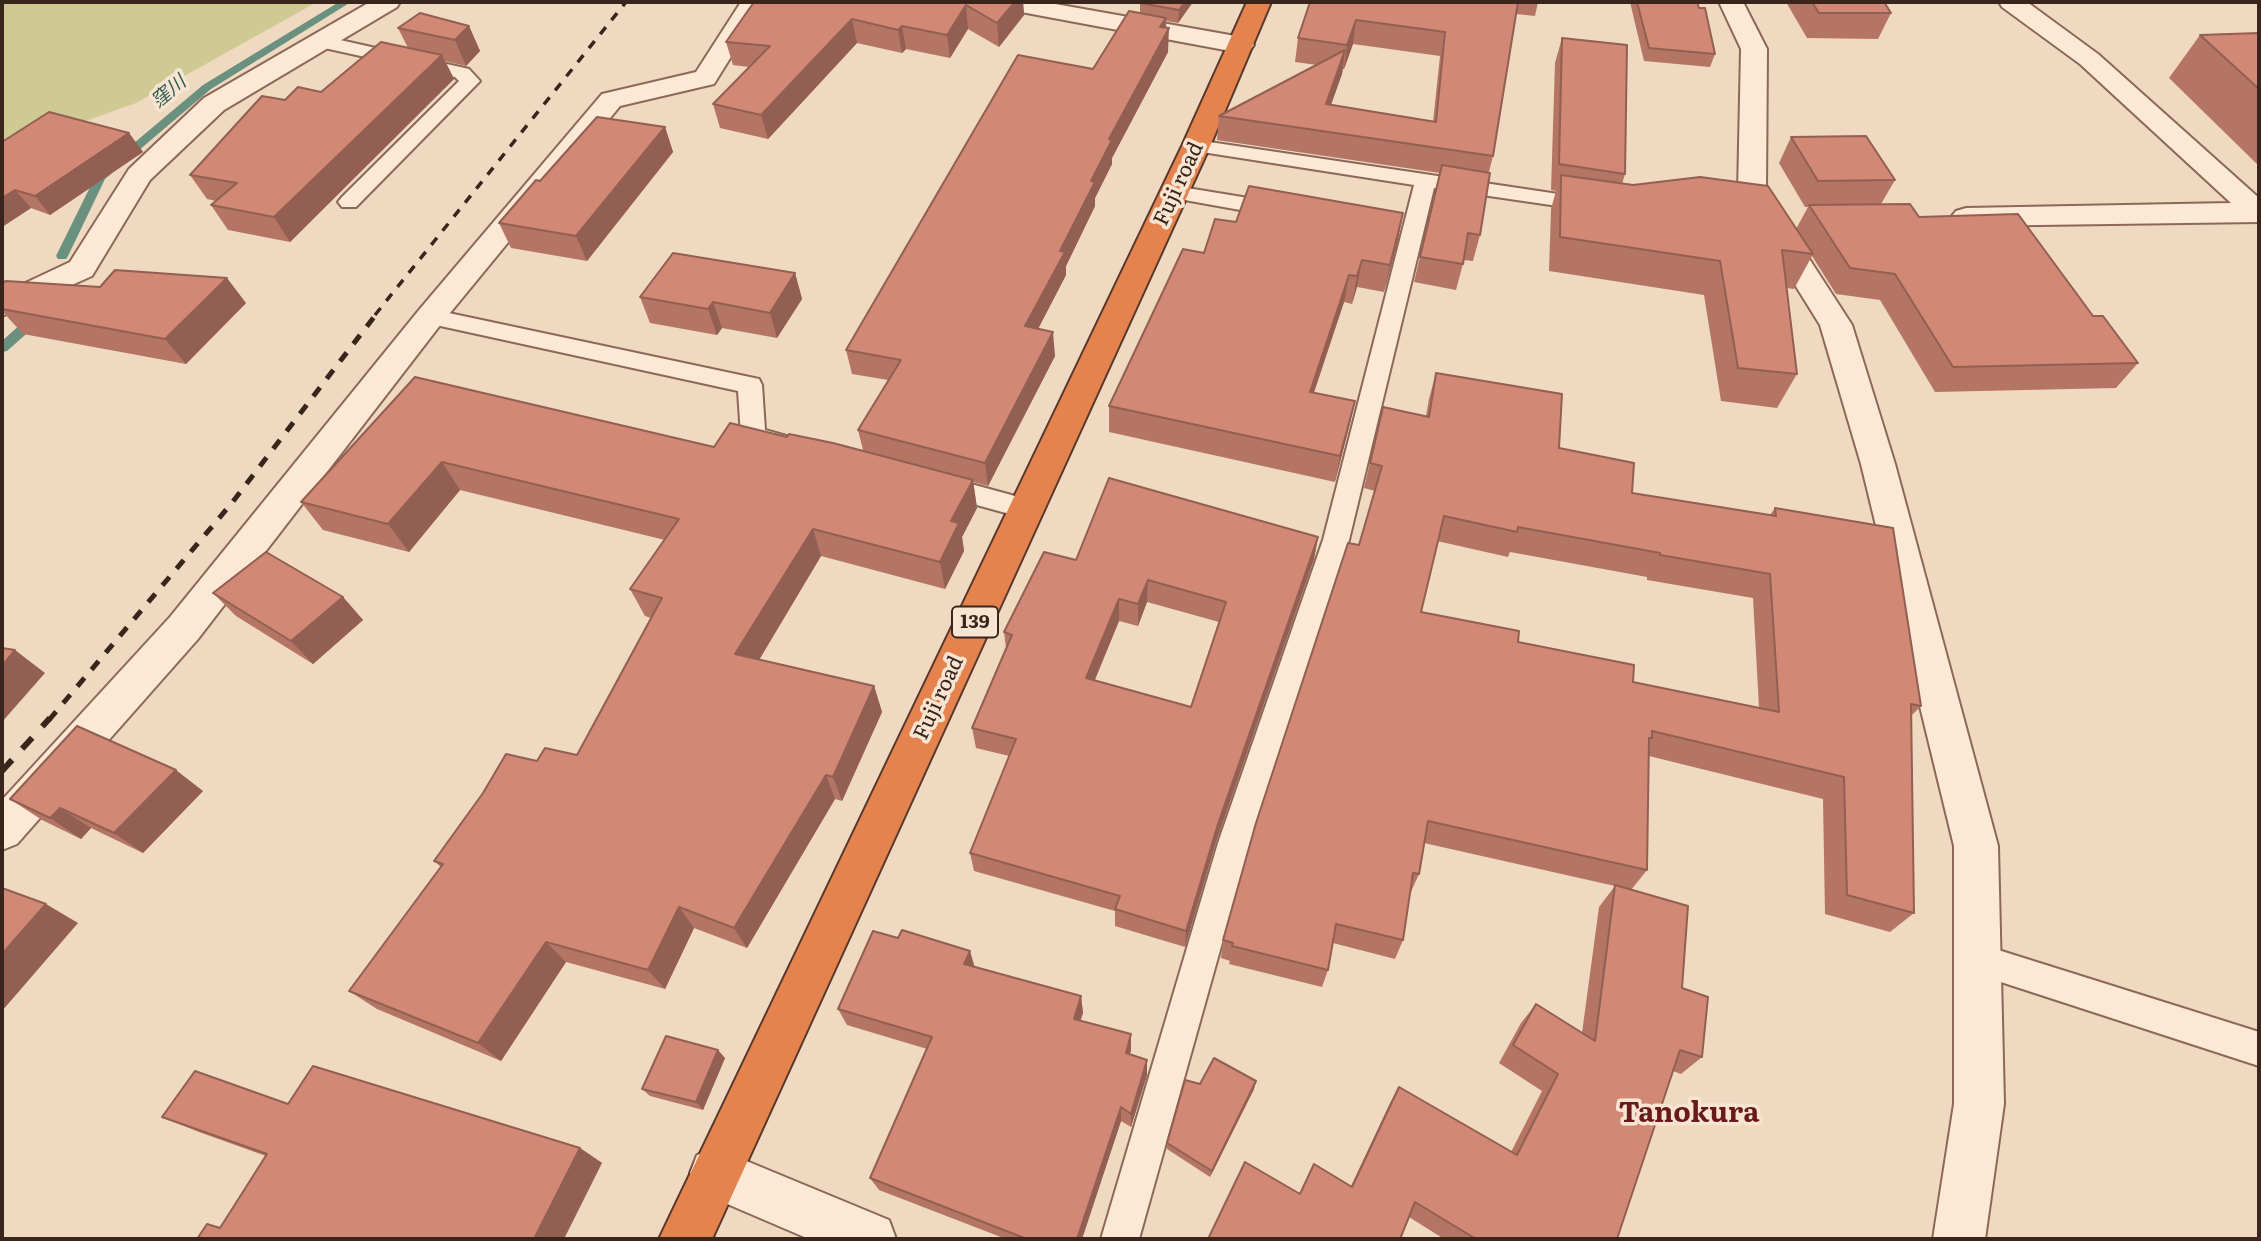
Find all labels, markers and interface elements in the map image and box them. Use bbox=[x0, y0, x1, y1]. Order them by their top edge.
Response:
water label: 窪川 bbox=[147, 71, 191, 113]
street label: Fuji road bbox=[1149, 138, 1209, 230]
road number: 139 bbox=[952, 607, 998, 638]
street label: Fuji road bbox=[909, 652, 969, 744]
district label: Tanokura bbox=[1619, 1097, 1759, 1131]

